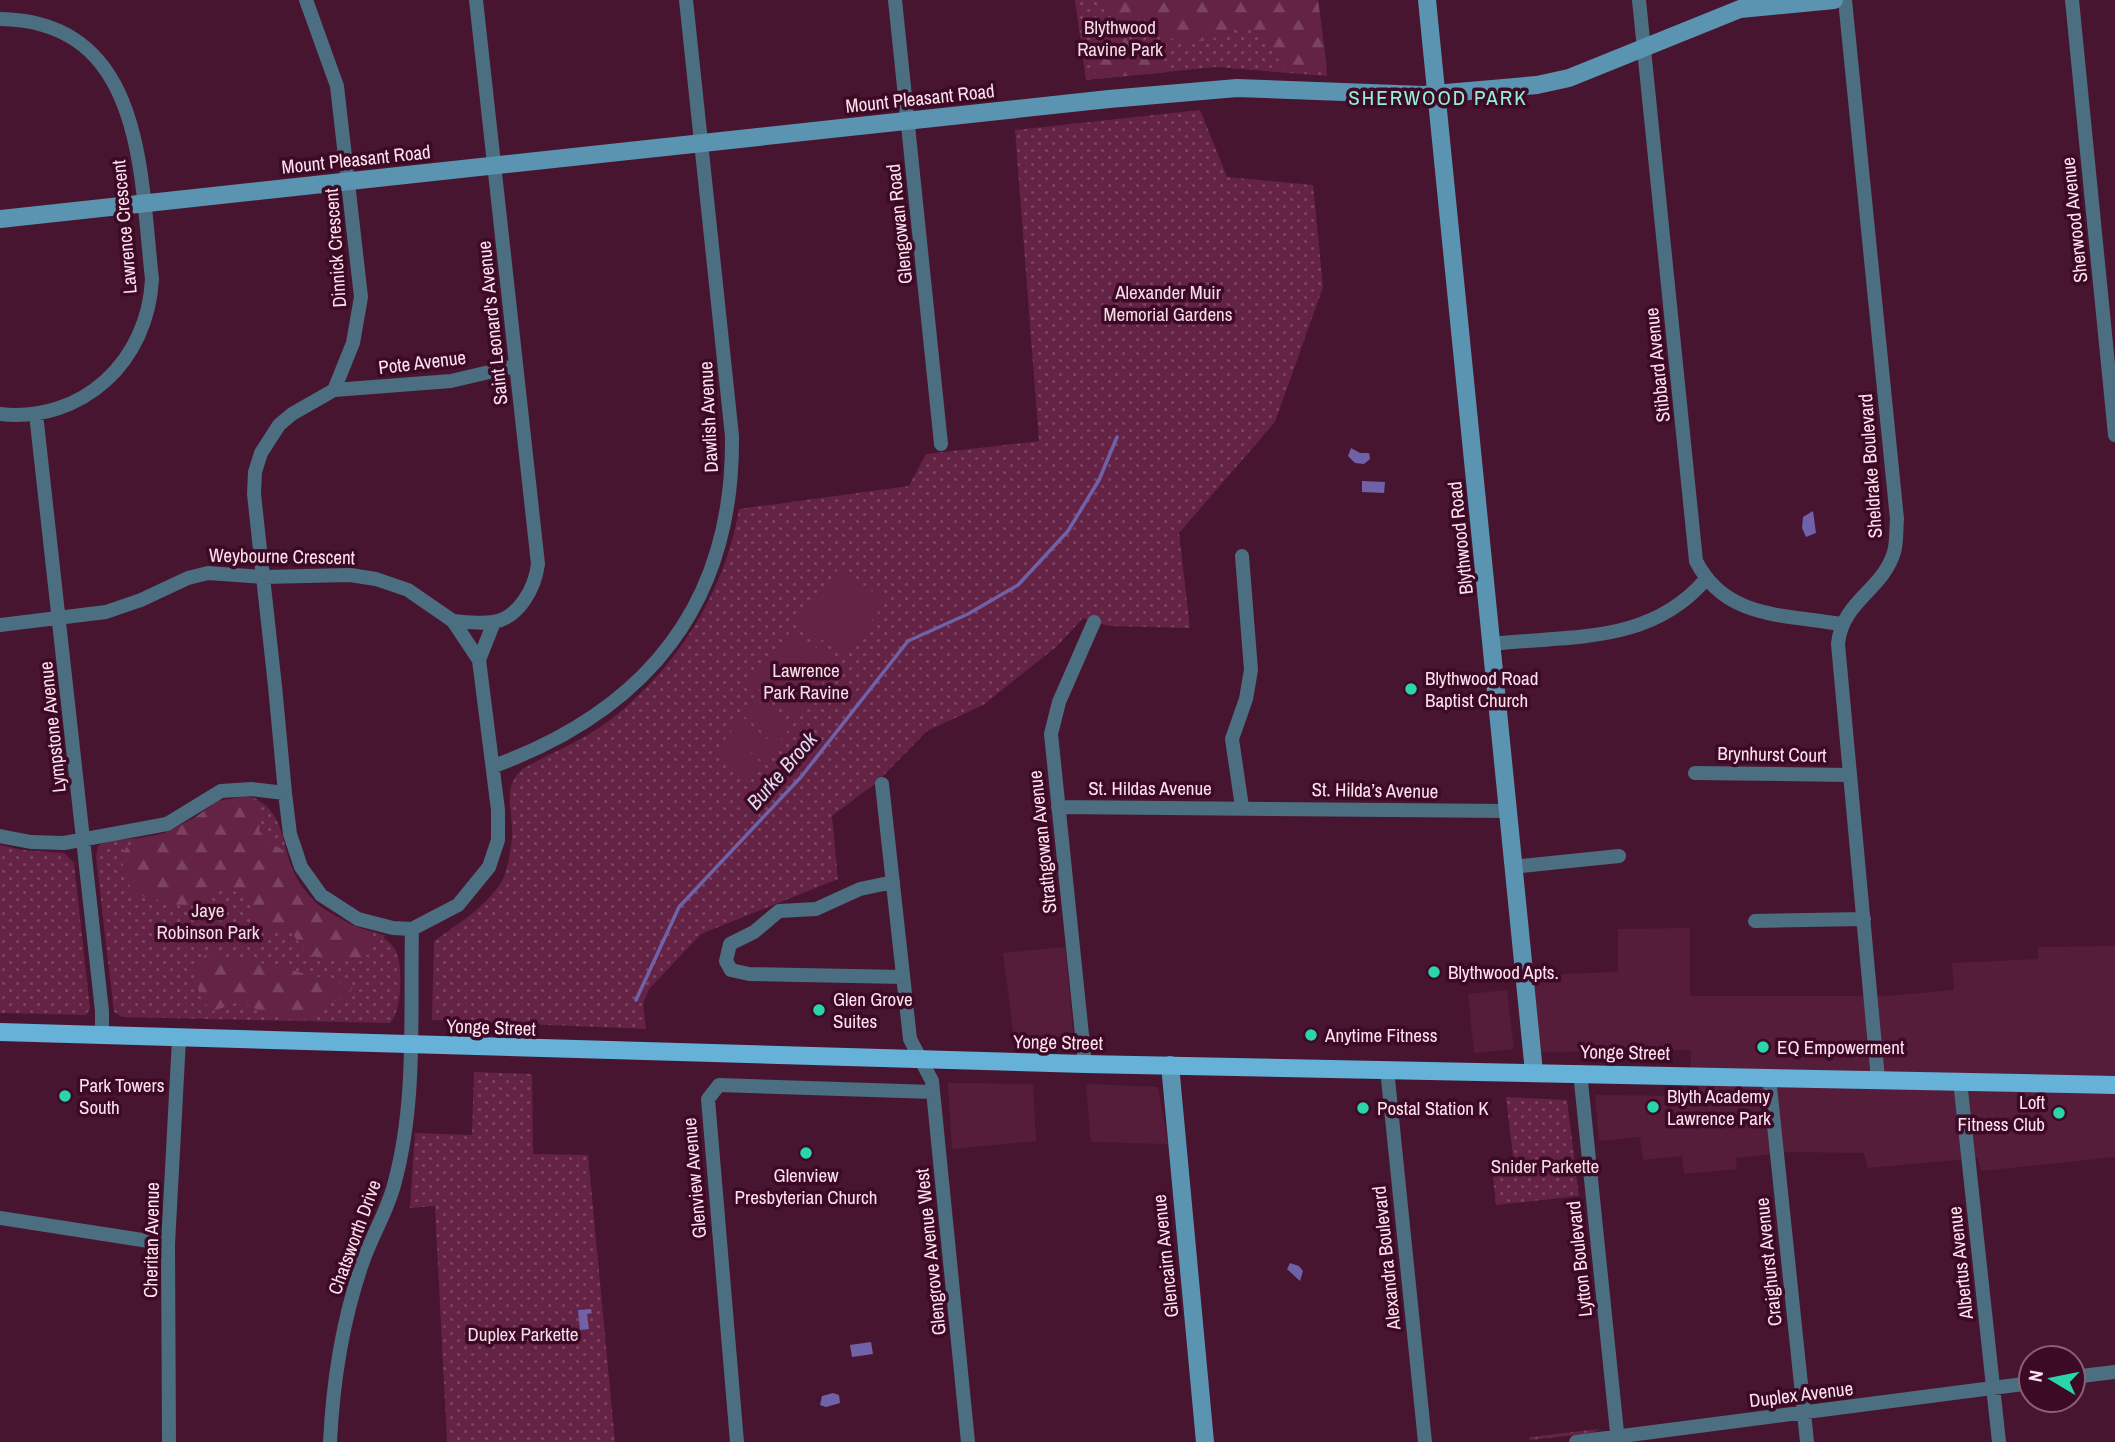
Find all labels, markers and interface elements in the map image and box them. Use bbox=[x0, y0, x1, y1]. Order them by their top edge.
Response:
park label: Blythwood Ravine Park bbox=[1077, 14, 1163, 62]
street label: Mount Pleasant Road bbox=[844, 77, 996, 119]
district label: SHERWOOD PARK bbox=[1348, 83, 1528, 112]
street label: Mount Pleasant Road bbox=[280, 138, 432, 180]
street label: Sherwood Avenue bbox=[2054, 156, 2094, 284]
street label: Lawrence Crescent bbox=[105, 158, 143, 295]
street label: Glengowan Road bbox=[880, 163, 918, 285]
street label: Dinnick Crescent bbox=[318, 187, 352, 309]
street label: Saint Leonard's Avenue bbox=[470, 240, 514, 406]
park label: Alexander Muir Memorial Gardens bbox=[1103, 279, 1233, 327]
street label: Stibbard Avenue bbox=[1638, 306, 1676, 424]
street label: Pote Avenue bbox=[377, 344, 467, 380]
street label: Dawlish Avenue bbox=[692, 361, 724, 473]
street label: Sheldrake Boulevard bbox=[1852, 393, 1888, 539]
street label: Blythwood Road bbox=[1441, 480, 1479, 596]
street label: Weybourne Crescent bbox=[209, 542, 356, 570]
park label: Lawrence Park Ravine bbox=[763, 657, 849, 705]
street label: Lympstone Avenue bbox=[32, 660, 72, 794]
place label: Blythwood Road Baptist Church bbox=[1425, 665, 1538, 713]
marker: Blythwood Road Baptist Church bbox=[1403, 681, 1419, 697]
water label: Burke Brook bbox=[740, 724, 825, 816]
street label: Brynhurst Court bbox=[1717, 740, 1827, 768]
street label: Strathgowan Avenue bbox=[1022, 769, 1062, 915]
street label: St. Hildas Avenue bbox=[1088, 775, 1212, 801]
street label: St. Hilda’s Avenue bbox=[1311, 776, 1439, 804]
park label: Jaye Robinson Park bbox=[156, 897, 260, 945]
place label: Blythwood Apts. bbox=[1448, 959, 1559, 985]
marker: Blythwood Apts. bbox=[1426, 964, 1442, 980]
place label: Glen Grove Suites bbox=[833, 986, 913, 1034]
marker: Glen Grove Suites bbox=[811, 1002, 827, 1018]
street label: Yonge Street bbox=[446, 1012, 537, 1042]
place label: Anytime Fitness bbox=[1324, 1022, 1438, 1048]
marker: Anytime Fitness bbox=[1303, 1027, 1319, 1043]
street label: Yonge Street bbox=[1013, 1028, 1104, 1056]
place label: EQ Empowerment bbox=[1777, 1034, 1905, 1060]
street label: Yonge Street bbox=[1580, 1038, 1671, 1066]
marker: EQ Empowerment bbox=[1755, 1039, 1771, 1055]
place label: Park Towers South bbox=[79, 1072, 165, 1120]
place label: Blyth Academy Lawrence Park bbox=[1667, 1083, 1771, 1131]
marker: Park Towers South bbox=[57, 1088, 73, 1104]
place label: Loft Fitness Club bbox=[1958, 1089, 2046, 1137]
place label: Postal Station K bbox=[1377, 1095, 1489, 1121]
marker: Blyth Academy Lawrence Park bbox=[1645, 1099, 1661, 1115]
marker: Postal Station K bbox=[1355, 1100, 1371, 1116]
marker: Loft Fitness Club bbox=[2051, 1105, 2067, 1121]
street label: Glenview Avenue bbox=[676, 1117, 712, 1239]
marker: Glenview Presbyterian Church bbox=[798, 1145, 814, 1161]
park label: Snider Parkette bbox=[1491, 1153, 1599, 1179]
place label: Glenview Presbyterian Church bbox=[735, 1162, 877, 1210]
street label: Glengrove Avenue West bbox=[908, 1167, 952, 1337]
street label: Chatsworth Drive bbox=[321, 1176, 387, 1298]
street label: Cheritan Avenue bbox=[137, 1182, 165, 1298]
street label: Alexandra Boulevard bbox=[1366, 1185, 1407, 1332]
street label: Glencairn Avenue bbox=[1146, 1193, 1184, 1319]
street label: Craighurst Avenue bbox=[1748, 1197, 1788, 1327]
street label: Lytton Boulevard bbox=[1560, 1200, 1598, 1318]
street label: Albertus Avenue bbox=[1941, 1205, 1979, 1322]
park label: Duplex Parkette bbox=[468, 1321, 578, 1347]
north arrow bbox=[2017, 1344, 2087, 1414]
text: N bbox=[2021, 1368, 2049, 1384]
street label: Duplex Avenue bbox=[1748, 1375, 1854, 1413]

